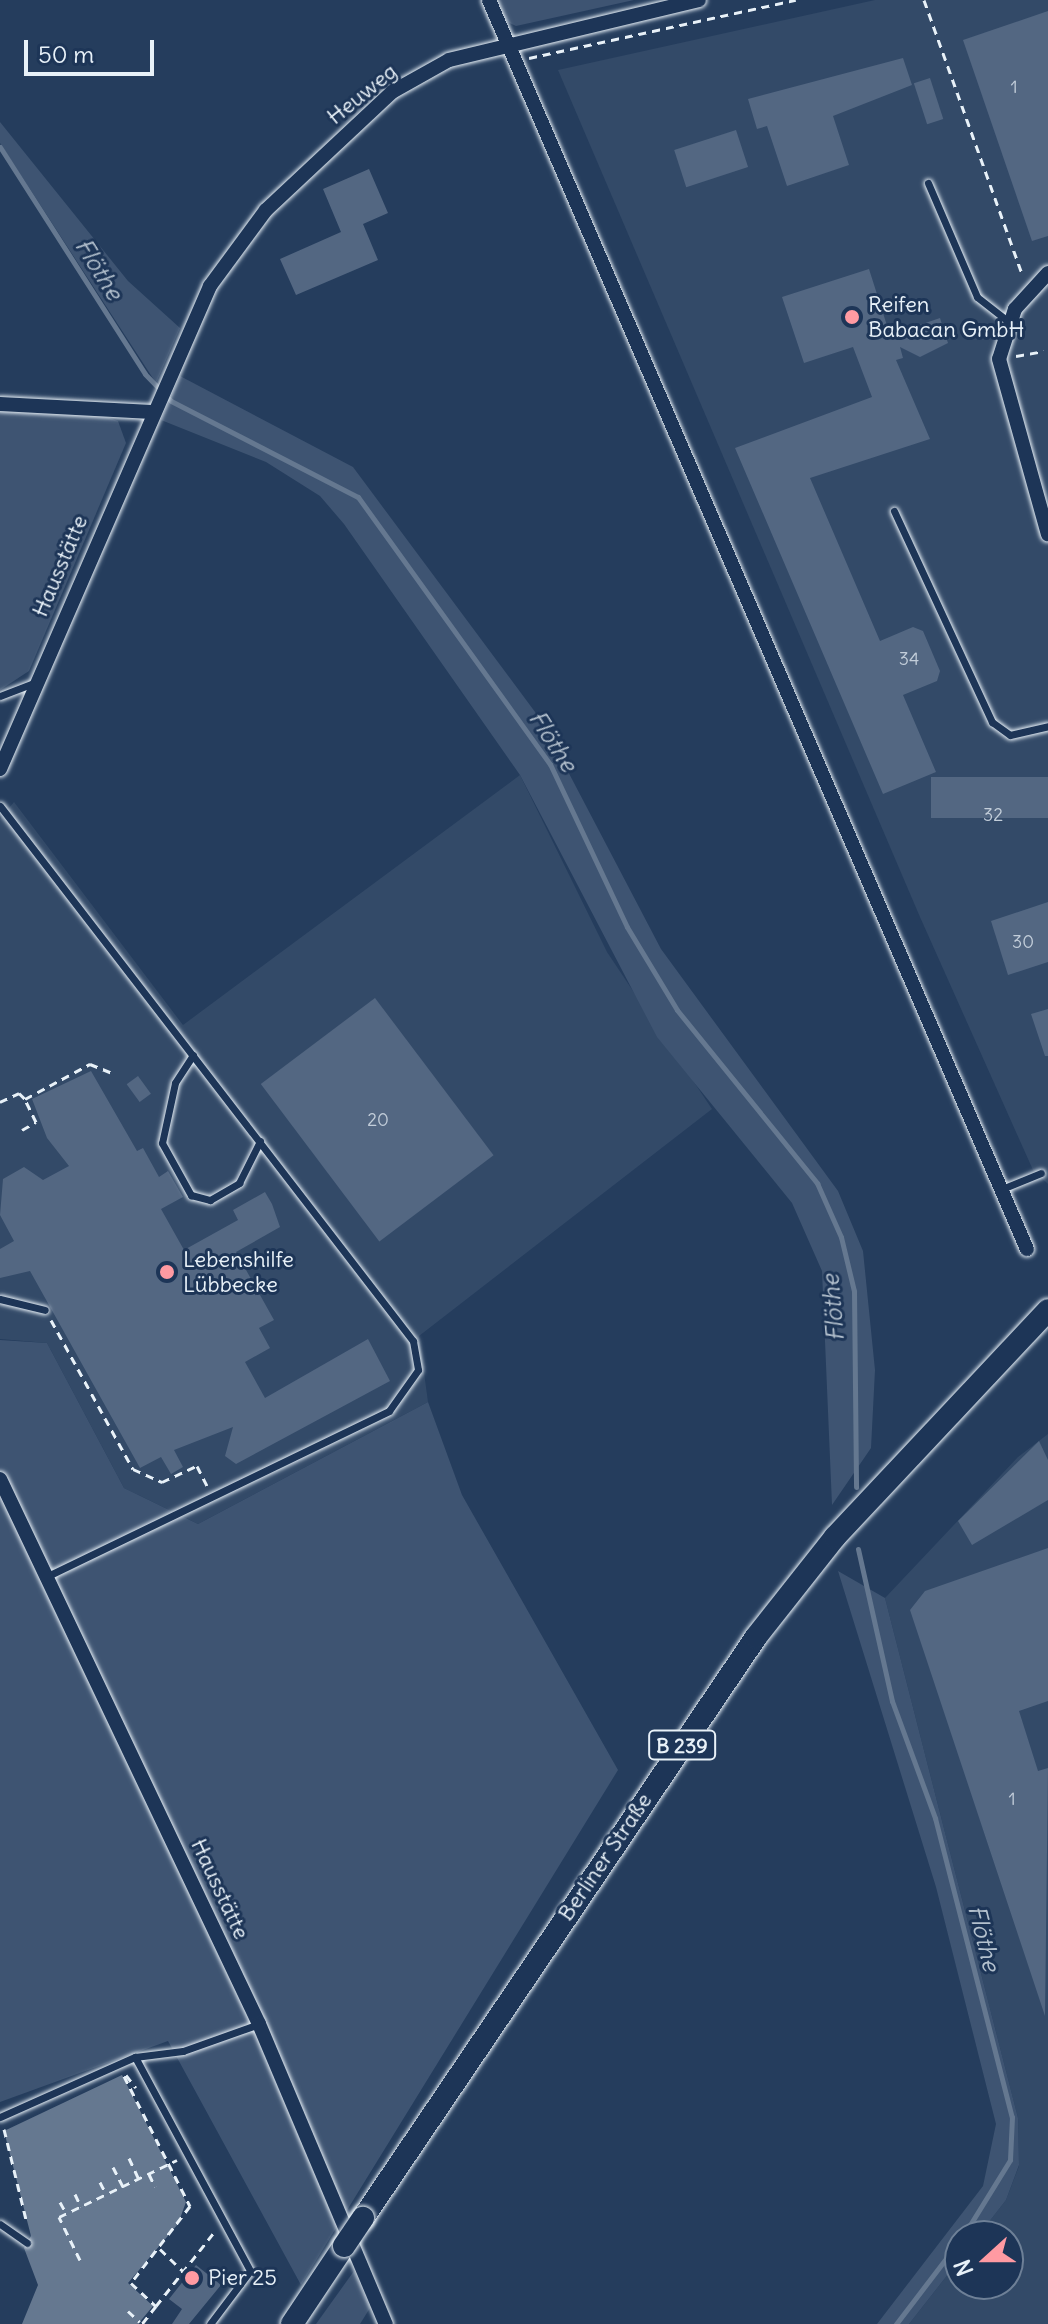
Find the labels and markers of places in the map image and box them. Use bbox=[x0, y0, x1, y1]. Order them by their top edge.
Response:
place label: Reifen Babacan GmbH bbox=[868, 291, 1024, 342]
marker: Reifen Babacan GmbH bbox=[843, 308, 861, 326]
place label: Lebenshilfe Lübbecke bbox=[183, 1246, 294, 1298]
marker: Lebenshilfe Lübbecke bbox=[158, 1263, 176, 1281]
place label: Pier 25 bbox=[208, 2265, 277, 2291]
marker: Pier 25 bbox=[183, 2269, 201, 2287]

